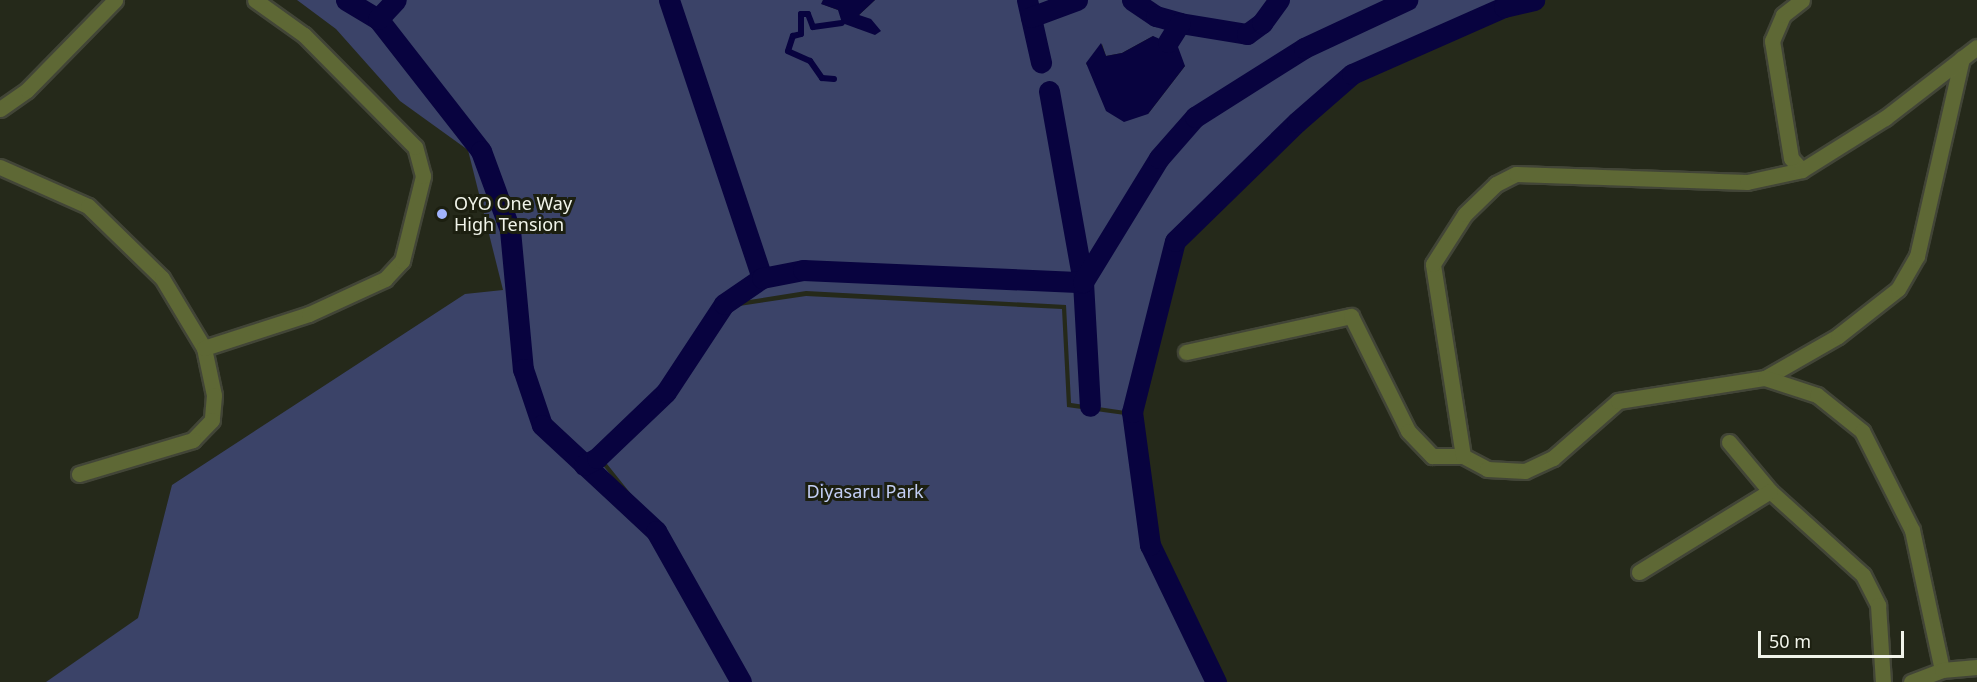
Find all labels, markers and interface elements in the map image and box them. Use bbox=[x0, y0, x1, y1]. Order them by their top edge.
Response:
place label: OYO One Way High Tension bbox=[454, 193, 572, 236]
marker: OYO One Way High Tension bbox=[435, 207, 449, 221]
park label: Diyasaru Park bbox=[806, 480, 924, 502]
scale bar bbox=[1761, 619, 1906, 657]
text: 50 m bbox=[1769, 629, 1811, 653]

